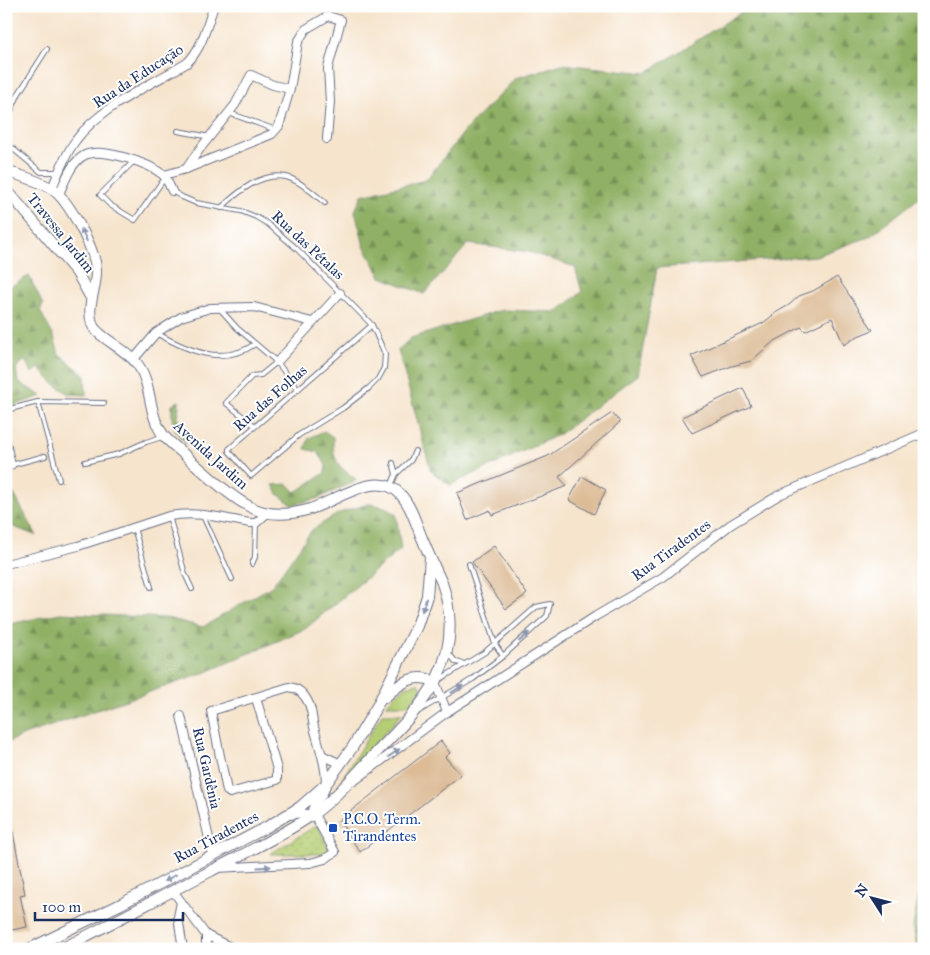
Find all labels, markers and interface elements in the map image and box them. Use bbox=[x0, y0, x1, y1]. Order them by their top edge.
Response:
street label: Rua da Educação bbox=[89, 40, 187, 112]
street label: Travessa Jardim bbox=[23, 189, 99, 277]
street label: Rua das Pétalas bbox=[268, 207, 348, 283]
one-way arrow bbox=[80, 228, 88, 242]
street label: Rua das Folhas bbox=[229, 361, 311, 435]
street label: Avenida Jardim bbox=[169, 416, 252, 494]
street label: Rua Tiradentes bbox=[628, 515, 714, 585]
one-way arrow bbox=[420, 598, 427, 613]
one-way arrow bbox=[518, 631, 530, 643]
one-way arrow bbox=[451, 684, 464, 693]
street label: Rua Gardênia bbox=[189, 725, 225, 811]
one-way arrow bbox=[387, 748, 401, 758]
street label: Rua Tiradentes bbox=[171, 807, 261, 867]
place label: P.C.O. Term. Tirandentes bbox=[343, 810, 421, 845]
marker: P.C.O. Term. Tirandentes bbox=[327, 822, 339, 834]
one-way arrow bbox=[256, 862, 272, 870]
north arrow bbox=[848, 872, 898, 922]
one-way arrow bbox=[162, 874, 177, 882]
text: N bbox=[852, 881, 872, 900]
scale bar bbox=[35, 890, 182, 922]
text: 100 m bbox=[42, 898, 82, 916]

